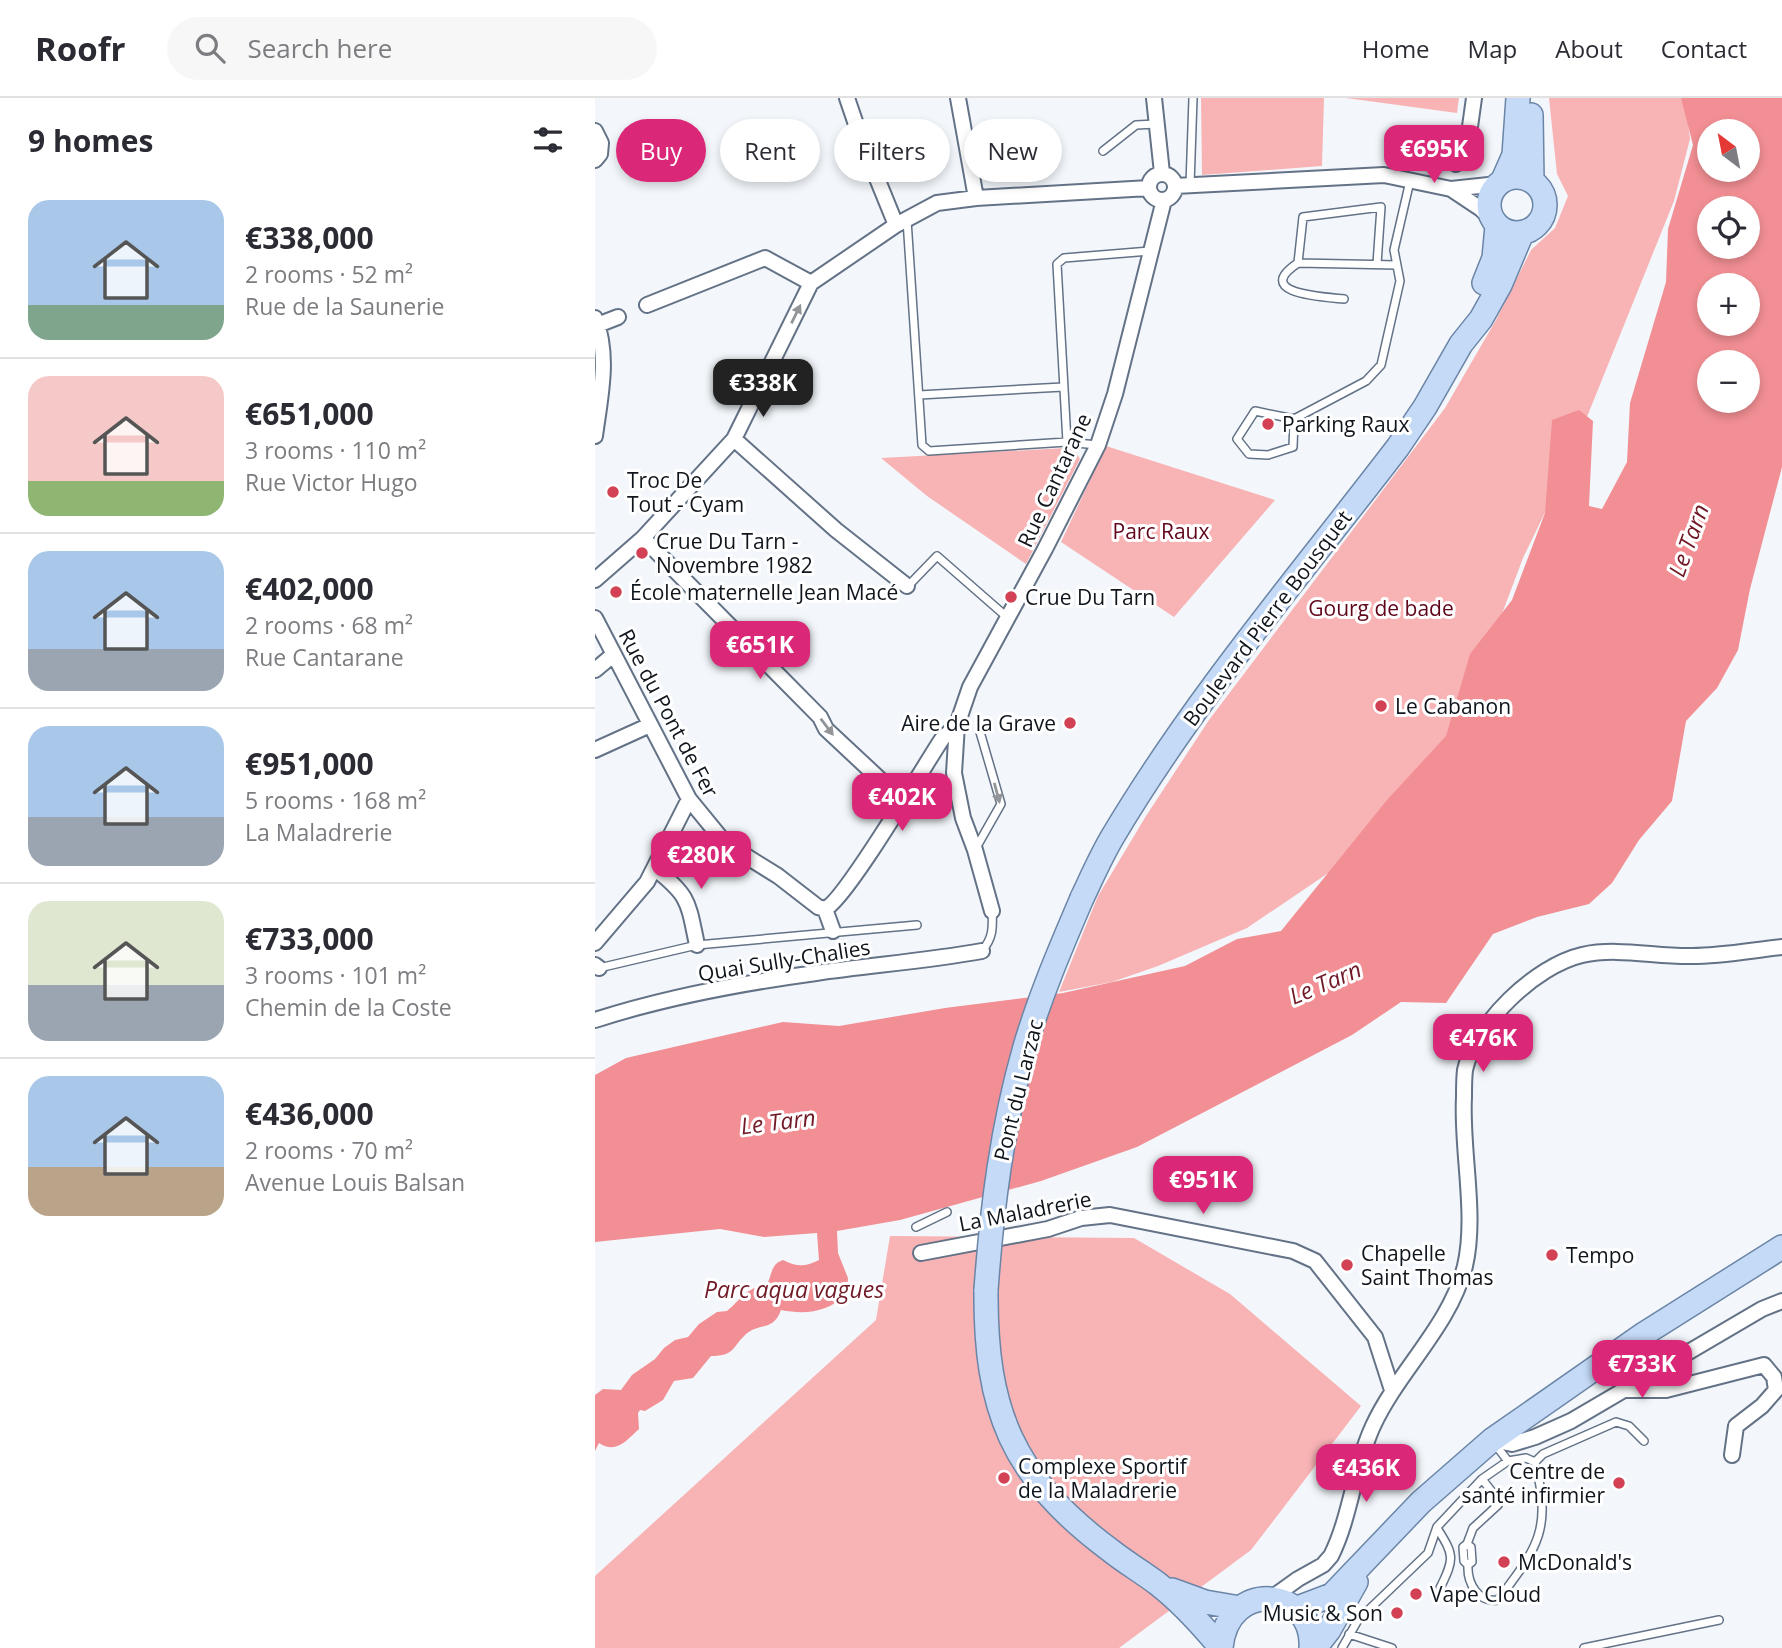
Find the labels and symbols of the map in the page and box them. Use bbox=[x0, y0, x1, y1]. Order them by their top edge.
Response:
north arrow bbox=[1697, 119, 1761, 182]
pin: €695K bbox=[1385, 126, 1483, 185]
one-way arrow bbox=[790, 304, 802, 324]
pin: €338K bbox=[714, 360, 812, 419]
street label: Rue Cantarane bbox=[1011, 408, 1097, 552]
place label: Parking Raux bbox=[1282, 410, 1409, 438]
marker: Parking Raux bbox=[1260, 416, 1276, 432]
place label: Troc De Tout - Cyam bbox=[627, 466, 744, 518]
marker: Troc De Tout - Cyam bbox=[605, 484, 621, 500]
water label: Le Tarn bbox=[1660, 499, 1716, 581]
street label: Boulevard Pierre Bousquet bbox=[1177, 504, 1357, 732]
park label: Parc Raux bbox=[1113, 517, 1209, 545]
place label: Crue Du Tarn - Novembre 1982 bbox=[656, 527, 813, 579]
marker: Crue Du Tarn - Novembre 1982 bbox=[634, 545, 650, 561]
place label: École maternelle Jean Macé bbox=[630, 578, 898, 606]
place label: Crue Du Tarn bbox=[1025, 583, 1155, 611]
marker: École maternelle Jean Macé bbox=[608, 584, 624, 600]
marker: Crue Du Tarn bbox=[1003, 589, 1019, 605]
park label: Gourg de bade bbox=[1308, 594, 1454, 622]
pin: €651K bbox=[711, 622, 809, 681]
street label: Rue du Pont de Fer bbox=[613, 624, 725, 802]
place label: Le Cabanon bbox=[1395, 692, 1511, 720]
marker: Le Cabanon bbox=[1373, 698, 1389, 714]
place label: Aire de la Grave bbox=[901, 709, 1056, 737]
marker: Aire de la Grave bbox=[1062, 715, 1078, 731]
one-way arrow bbox=[820, 718, 834, 736]
pin: €402K bbox=[853, 774, 951, 833]
one-way arrow bbox=[992, 782, 1003, 804]
pin: €280K bbox=[652, 832, 750, 891]
street label: Quai Sully-Chalies bbox=[696, 933, 872, 987]
water label: Le Tarn bbox=[1284, 953, 1366, 1011]
pin: €476K bbox=[1434, 1014, 1532, 1074]
street label: Pont du Larzac bbox=[987, 1016, 1049, 1164]
water label: Le Tarn bbox=[739, 1101, 817, 1141]
pin: €951K bbox=[1154, 1156, 1252, 1216]
street label: La Maladrerie bbox=[956, 1184, 1094, 1238]
place label: Chapelle Saint Thomas bbox=[1361, 1239, 1494, 1291]
place label: Tempo bbox=[1566, 1241, 1634, 1269]
marker: Tempo bbox=[1544, 1247, 1560, 1263]
marker: Chapelle Saint Thomas bbox=[1339, 1257, 1355, 1273]
water label: Parc aqua vagues bbox=[704, 1273, 884, 1305]
pin: €733K bbox=[1593, 1340, 1691, 1400]
pin: €436K bbox=[1317, 1444, 1415, 1504]
place label: Complexe Sportif de la Maladrerie bbox=[1018, 1452, 1189, 1504]
place label: Centre de santé infirmier bbox=[1461, 1457, 1605, 1509]
marker: Complexe Sportif de la Maladrerie bbox=[996, 1470, 1012, 1486]
marker: Centre de santé infirmier bbox=[1611, 1475, 1627, 1491]
place label: McDonald's bbox=[1518, 1548, 1632, 1576]
marker: McDonald's bbox=[1496, 1554, 1512, 1570]
place label: Vape Cloud bbox=[1430, 1580, 1541, 1608]
marker: Vape Cloud bbox=[1408, 1586, 1424, 1602]
place label: Music & Son bbox=[1263, 1599, 1383, 1627]
marker: Music & Son bbox=[1389, 1605, 1405, 1621]

